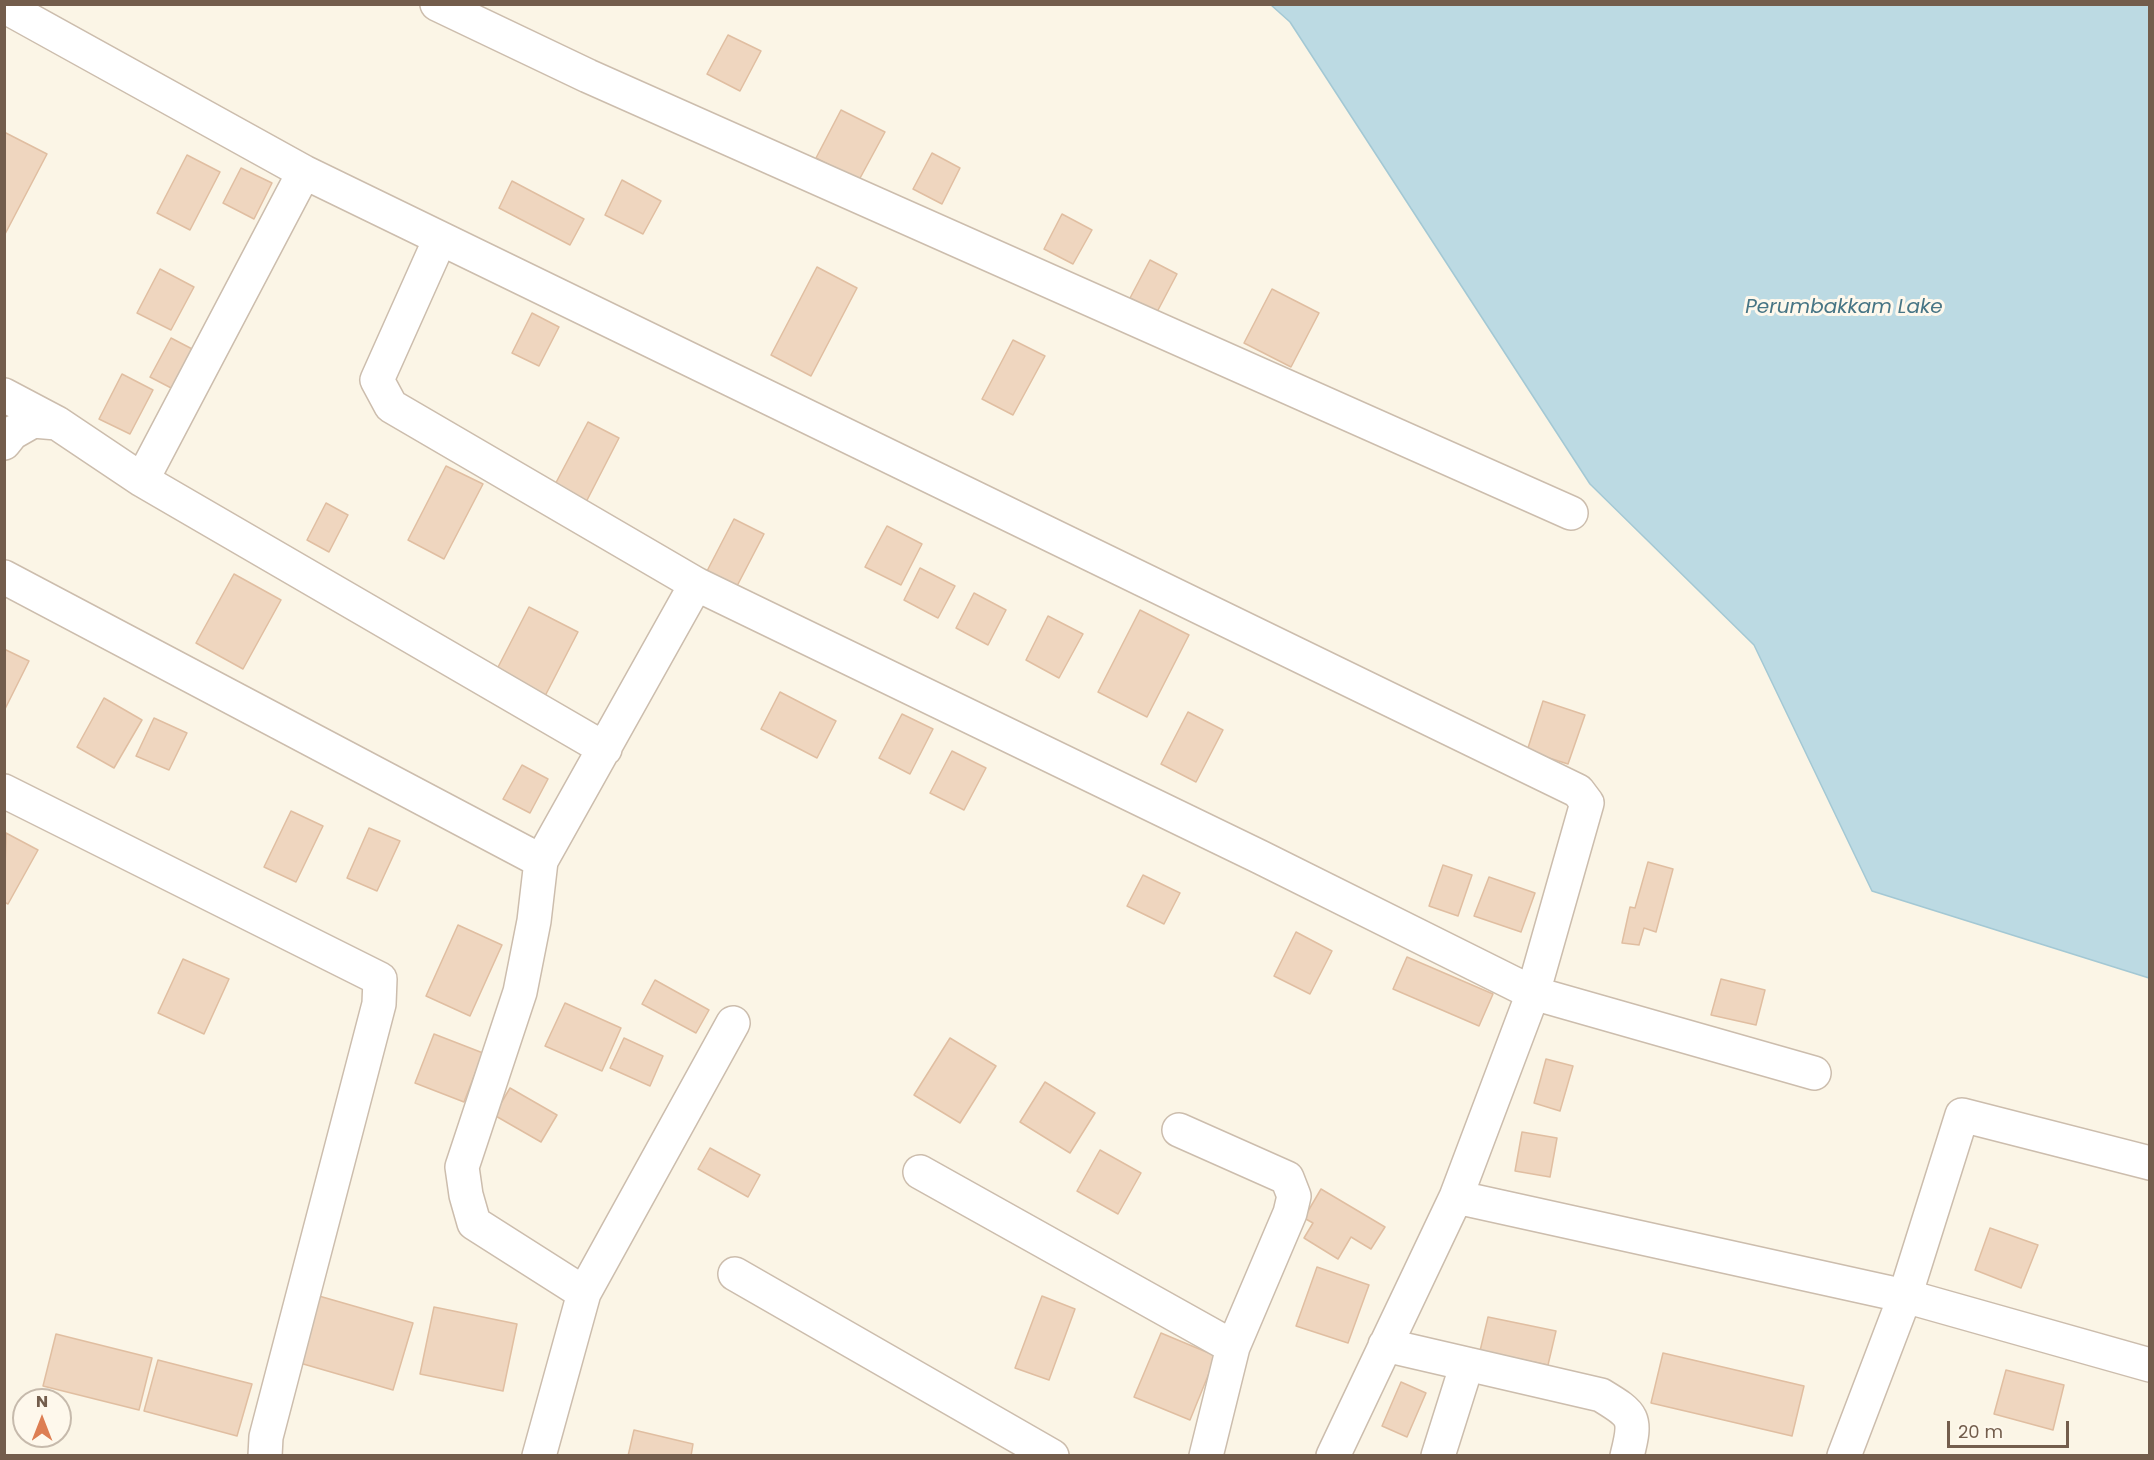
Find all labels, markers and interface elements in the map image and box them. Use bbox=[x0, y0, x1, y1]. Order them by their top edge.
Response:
water label: Perumbakkam Lake bbox=[1745, 296, 1943, 320]
north arrow bbox=[12, 1388, 72, 1448]
text: N bbox=[36, 1390, 48, 1413]
scale bar bbox=[1950, 1409, 2072, 1447]
text: 20 m bbox=[1958, 1419, 2003, 1444]

